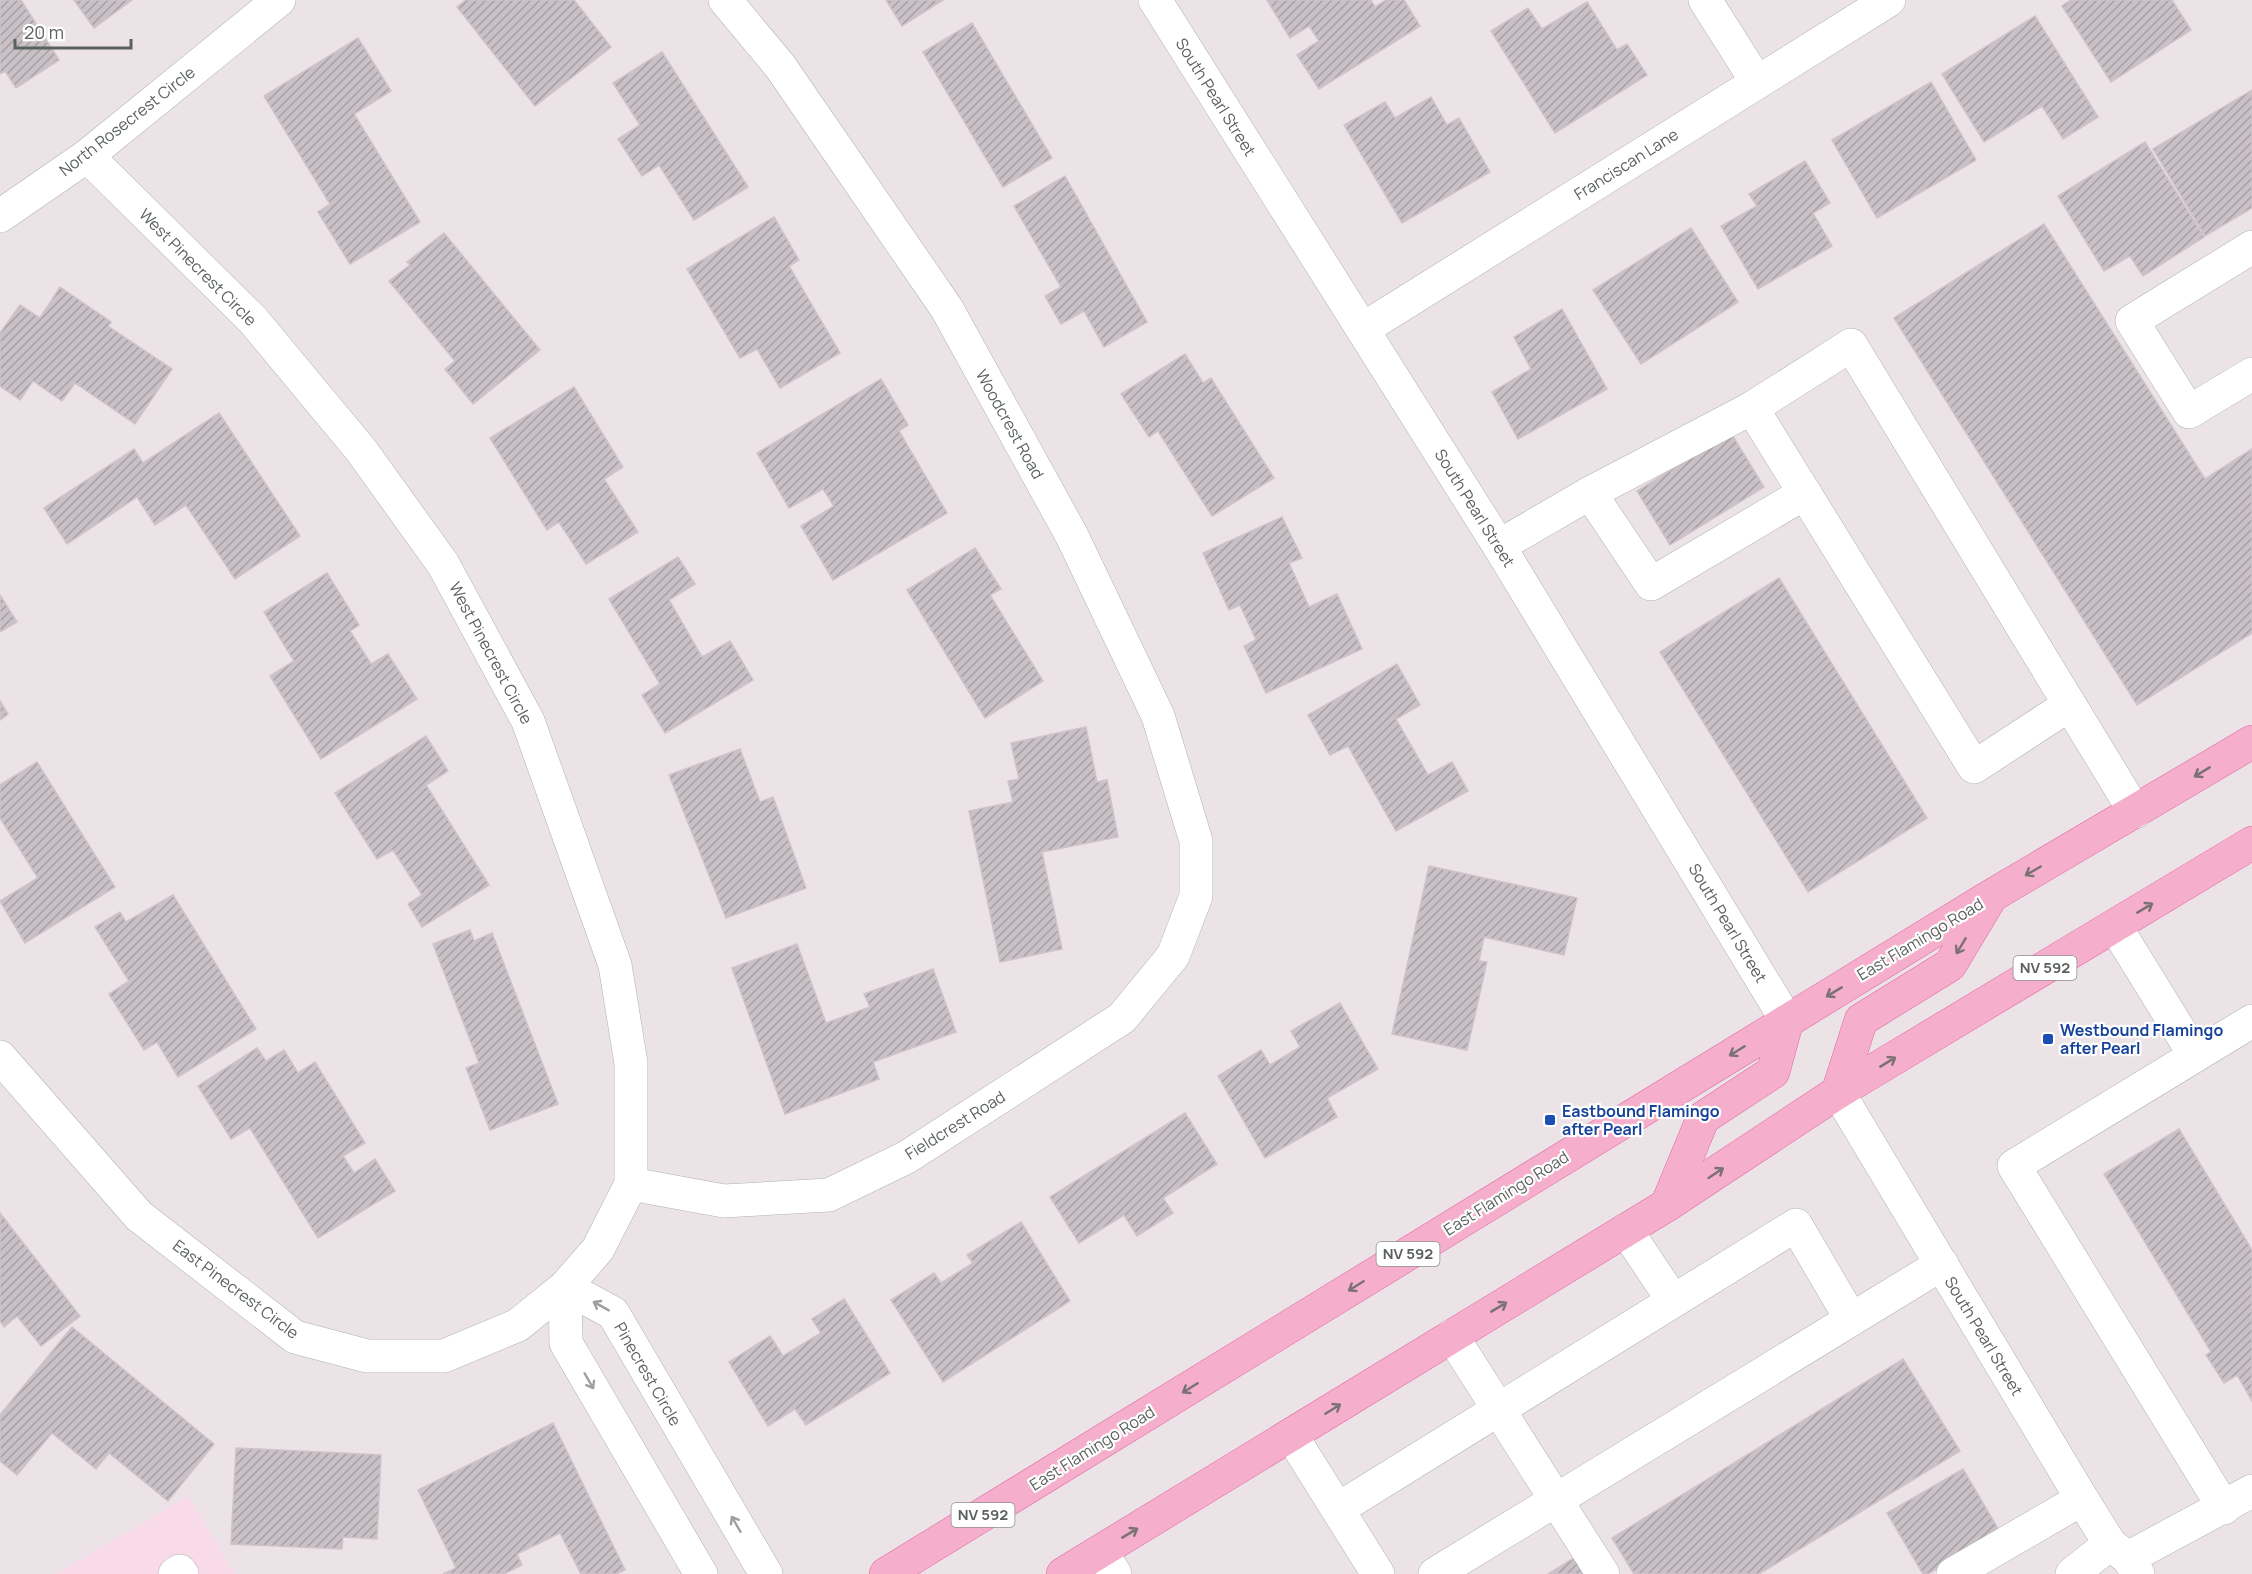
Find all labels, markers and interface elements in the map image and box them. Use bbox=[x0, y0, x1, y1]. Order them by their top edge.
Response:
scale bar bbox=[15, 12, 130, 50]
text: 20 m bbox=[24, 20, 64, 44]
street label: South Pearl Street bbox=[1171, 34, 1261, 160]
street label: North Rosecrest Circle bbox=[54, 61, 200, 181]
street label: Franciscan Lane bbox=[1570, 123, 1682, 205]
street label: West Pinecrest Circle bbox=[134, 203, 262, 331]
street label: Woodcrest Road bbox=[971, 365, 1049, 483]
street label: South Pearl Street bbox=[1430, 445, 1520, 571]
street label: West Pinecrest Circle bbox=[444, 578, 538, 728]
one-way arrow bbox=[2194, 766, 2211, 778]
street label: South Pearl Street bbox=[1684, 859, 1772, 987]
one-way arrow bbox=[2025, 866, 2043, 877]
street label: East Flamingo Road bbox=[1853, 893, 1987, 985]
one-way arrow bbox=[2136, 901, 2153, 913]
one-way arrow bbox=[1954, 937, 1966, 954]
road number: NV 592 bbox=[2014, 956, 2076, 980]
one-way arrow bbox=[1826, 987, 1843, 999]
place label: Westbound Flamingo after Pearl bbox=[2060, 1019, 2223, 1059]
marker: Westbound Flamingo after Pearl bbox=[2041, 1032, 2055, 1046]
one-way arrow bbox=[1729, 1046, 1746, 1058]
one-way arrow bbox=[1879, 1056, 1896, 1068]
street label: Fieldcrest Road bbox=[901, 1085, 1009, 1165]
place label: Eastbound Flamingo after Pearl bbox=[1562, 1100, 1720, 1140]
marker: Eastbound Flamingo after Pearl bbox=[1543, 1113, 1557, 1127]
street label: East Flamingo Road bbox=[1439, 1146, 1573, 1240]
one-way arrow bbox=[1707, 1167, 1724, 1179]
street label: East Pinecrest Circle bbox=[168, 1234, 304, 1344]
road number: NV 592 bbox=[1376, 1242, 1440, 1266]
street label: South Pearl Street bbox=[1940, 1272, 2028, 1400]
one-way arrow bbox=[1348, 1280, 1365, 1292]
one-way arrow bbox=[593, 1300, 610, 1312]
one-way arrow bbox=[1490, 1301, 1507, 1313]
street label: Pinecrest Circle bbox=[609, 1318, 687, 1430]
one-way arrow bbox=[583, 1372, 595, 1389]
one-way arrow bbox=[1182, 1382, 1199, 1394]
street label: East Flamingo Road bbox=[1025, 1401, 1159, 1495]
one-way arrow bbox=[1324, 1403, 1341, 1415]
road number: NV 592 bbox=[952, 1503, 1014, 1527]
one-way arrow bbox=[730, 1515, 742, 1532]
one-way arrow bbox=[1121, 1526, 1138, 1538]

